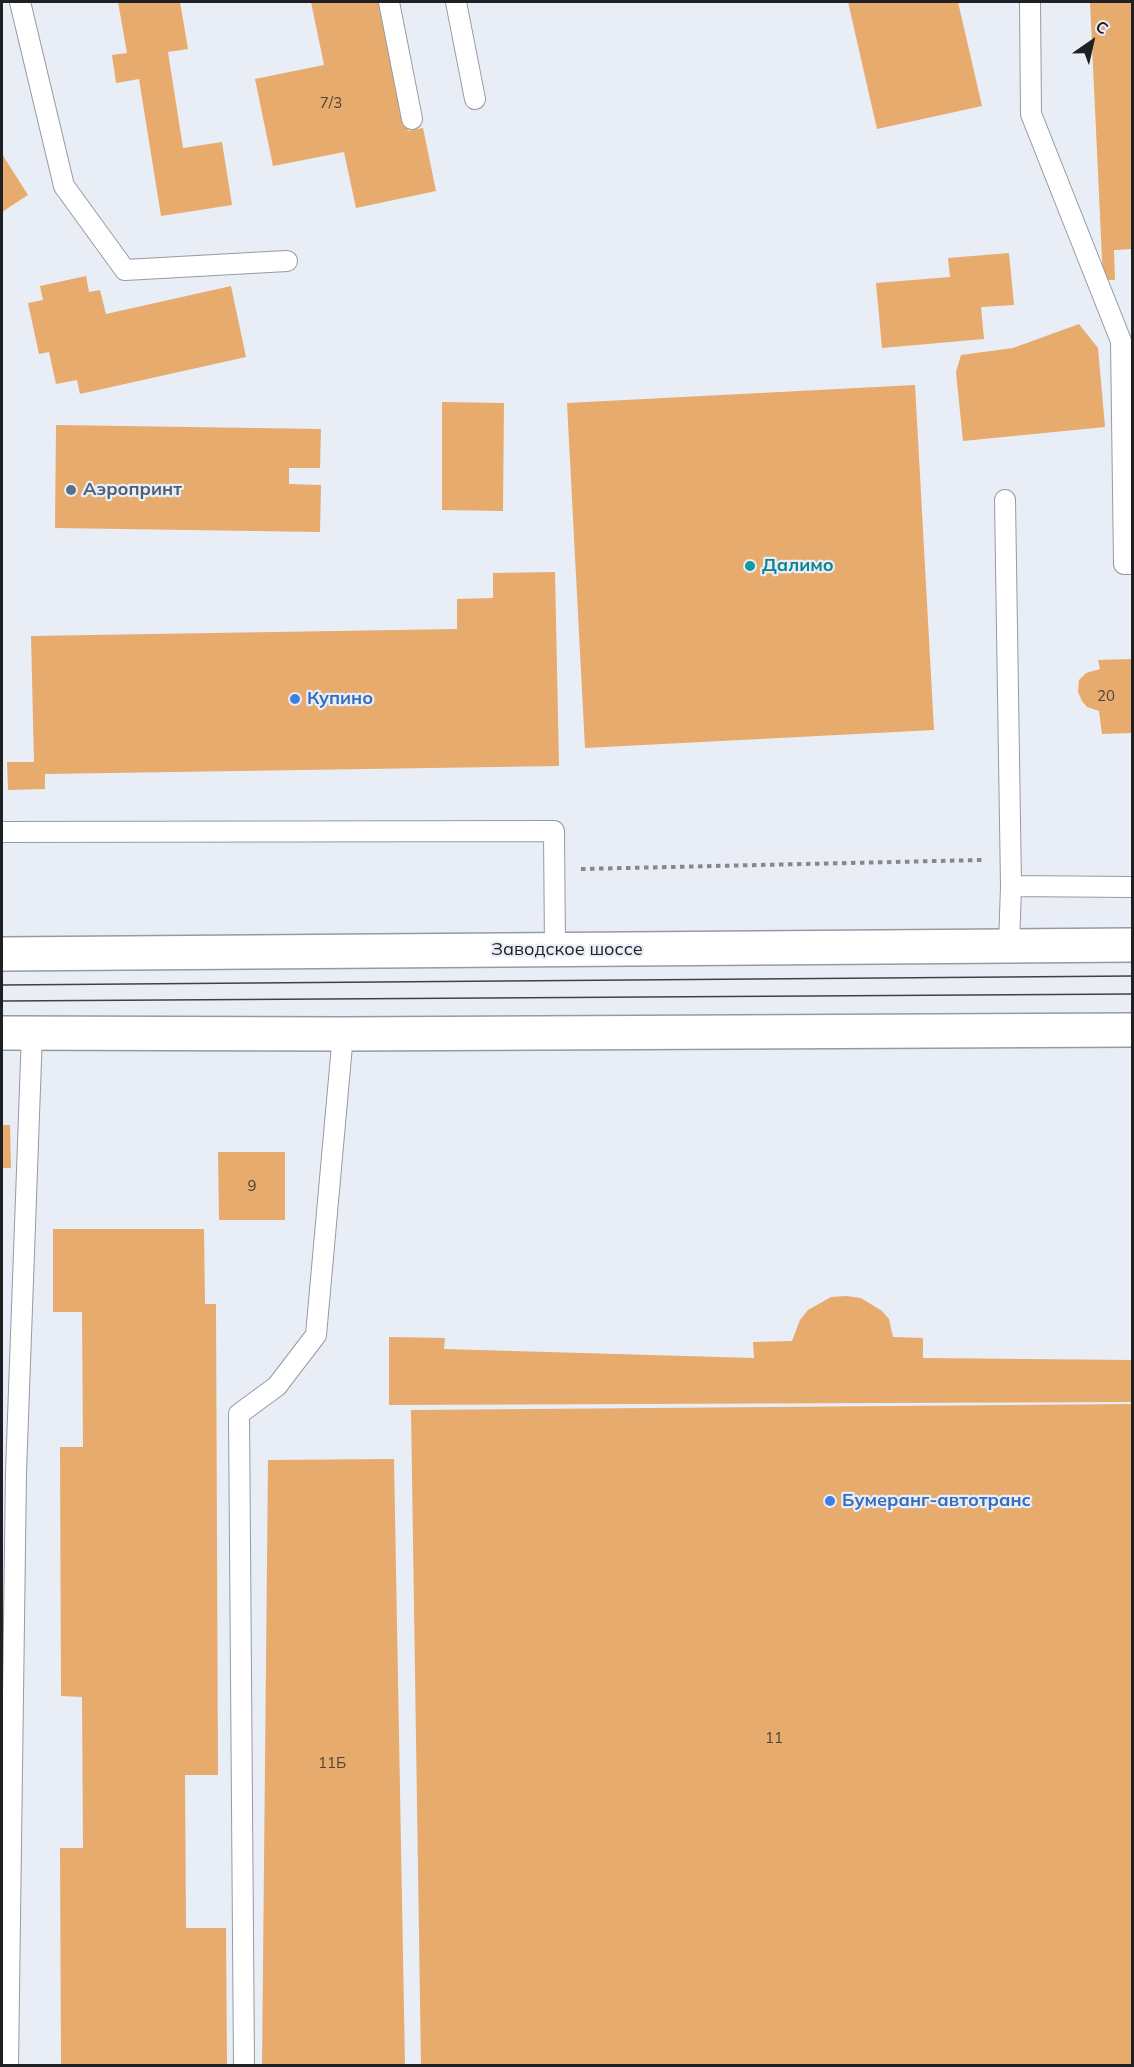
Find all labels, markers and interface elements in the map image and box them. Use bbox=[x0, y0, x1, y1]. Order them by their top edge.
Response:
north arrow bbox=[1062, 12, 1122, 72]
text: С bbox=[1092, 16, 1112, 38]
house number: 7/3 bbox=[320, 94, 342, 112]
place label: Аэропринт bbox=[83, 479, 182, 501]
marker: Аэропринт bbox=[64, 483, 78, 497]
place label: Далимо bbox=[762, 555, 834, 577]
marker: Далимо bbox=[743, 559, 757, 573]
house number: 20 bbox=[1097, 687, 1115, 705]
place label: Купино bbox=[307, 688, 373, 710]
marker: Купино bbox=[288, 692, 302, 706]
street label: Заводское шоссе bbox=[491, 939, 643, 961]
house number: 9 bbox=[248, 1177, 256, 1195]
place label: Бумеранг-автотранс bbox=[842, 1490, 1031, 1512]
marker: Бумеранг-автотранс bbox=[823, 1494, 837, 1508]
house number: 11 bbox=[765, 1729, 783, 1747]
house number: 11Б bbox=[318, 1754, 346, 1772]

